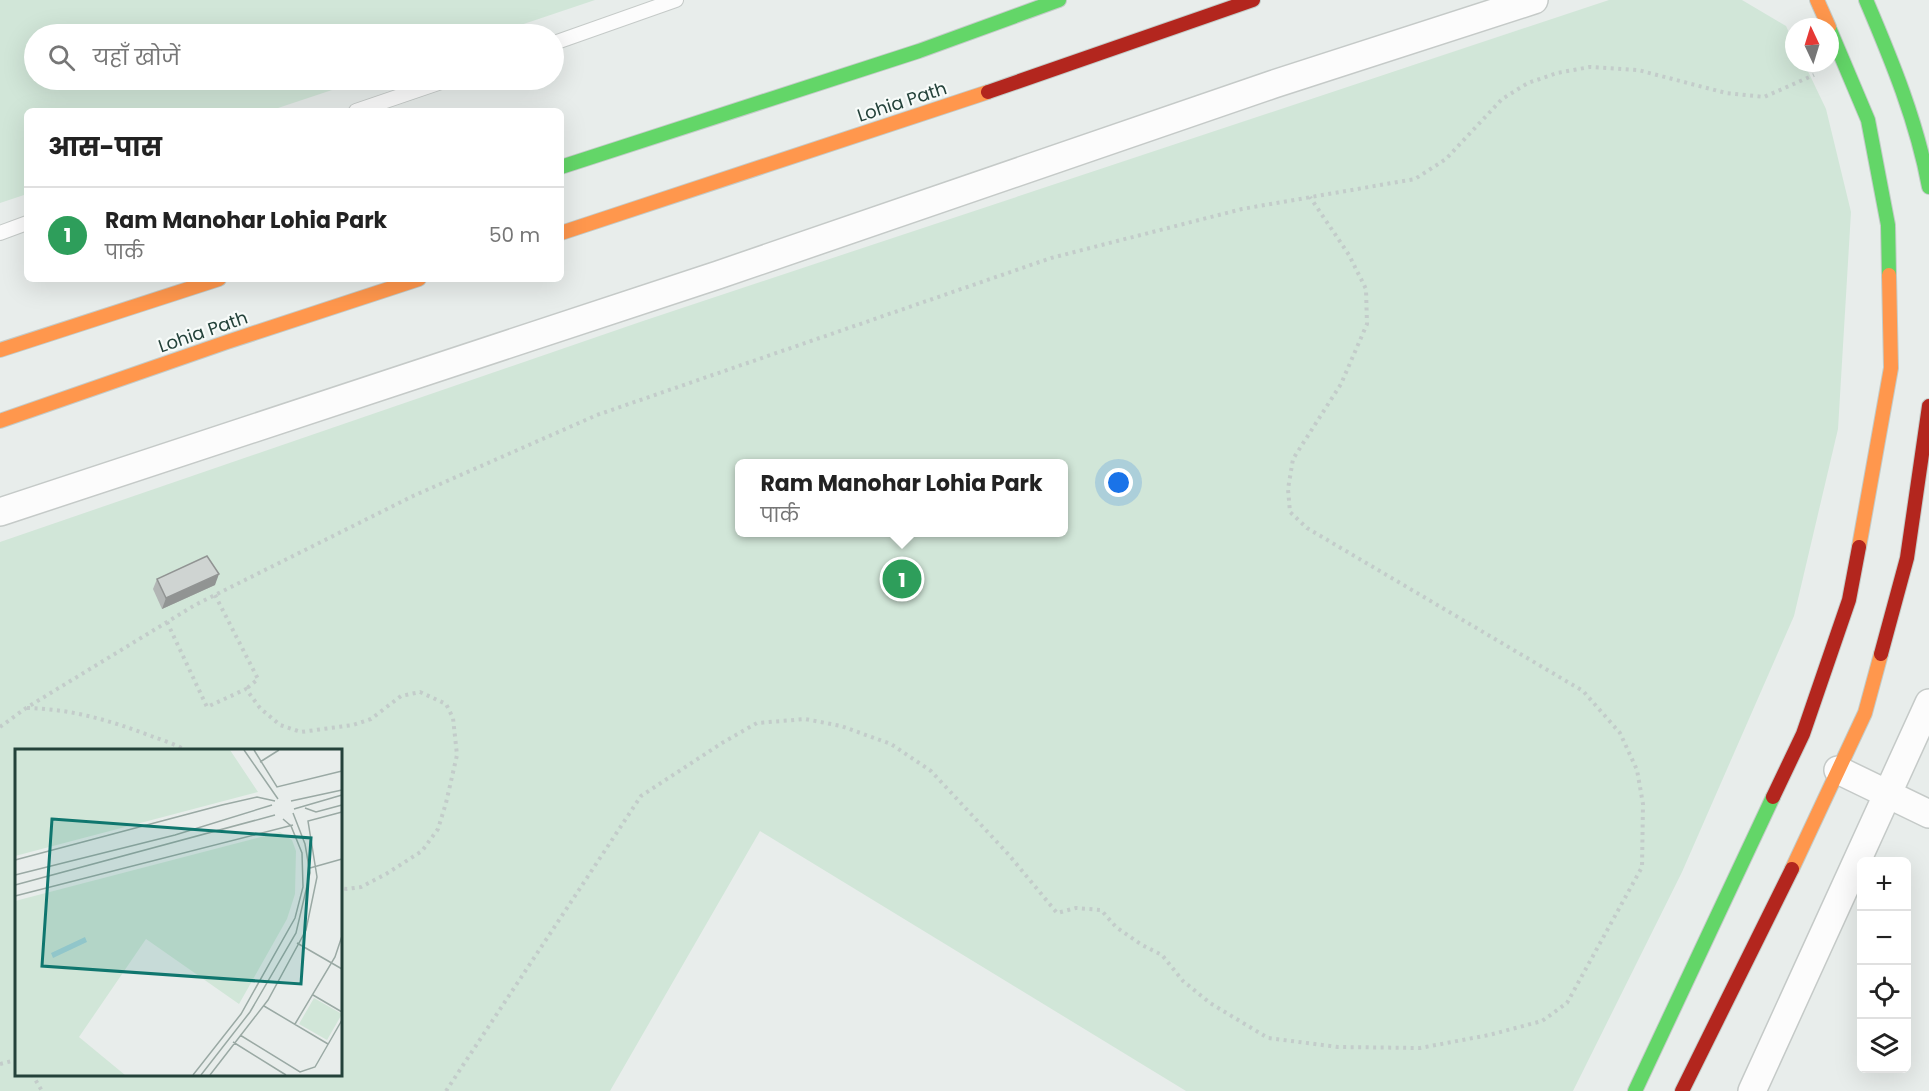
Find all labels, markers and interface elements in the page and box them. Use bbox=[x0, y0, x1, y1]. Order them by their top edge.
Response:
north arrow bbox=[1785, 18, 1839, 72]
search box bbox=[24, 24, 564, 90]
icon: search bbox=[45, 41, 78, 74]
text: यहाँ खोजें bbox=[93, 42, 180, 73]
street label: Lohia Path bbox=[854, 75, 950, 128]
text: आस-पास bbox=[48, 129, 162, 165]
text: Ram Manohar Lohia Park bbox=[105, 205, 387, 236]
text: 1 bbox=[64, 221, 71, 249]
text: 50 m bbox=[489, 221, 540, 249]
text: पार्क bbox=[105, 238, 144, 266]
street label: Lohia Path bbox=[155, 305, 251, 358]
popup bbox=[735, 459, 1068, 537]
text: Ram Manohar Lohia Park bbox=[760, 468, 1043, 499]
your location bbox=[1104, 468, 1133, 497]
text: पार्क bbox=[760, 501, 799, 529]
pin: 1 bbox=[882, 556, 922, 602]
inset map bbox=[15, 749, 342, 1076]
map controls bbox=[1857, 857, 1911, 1073]
button: + bbox=[1857, 857, 1911, 911]
button: − bbox=[1857, 911, 1911, 965]
button: locate bbox=[1857, 965, 1911, 1019]
button: layers bbox=[1857, 1019, 1911, 1073]

